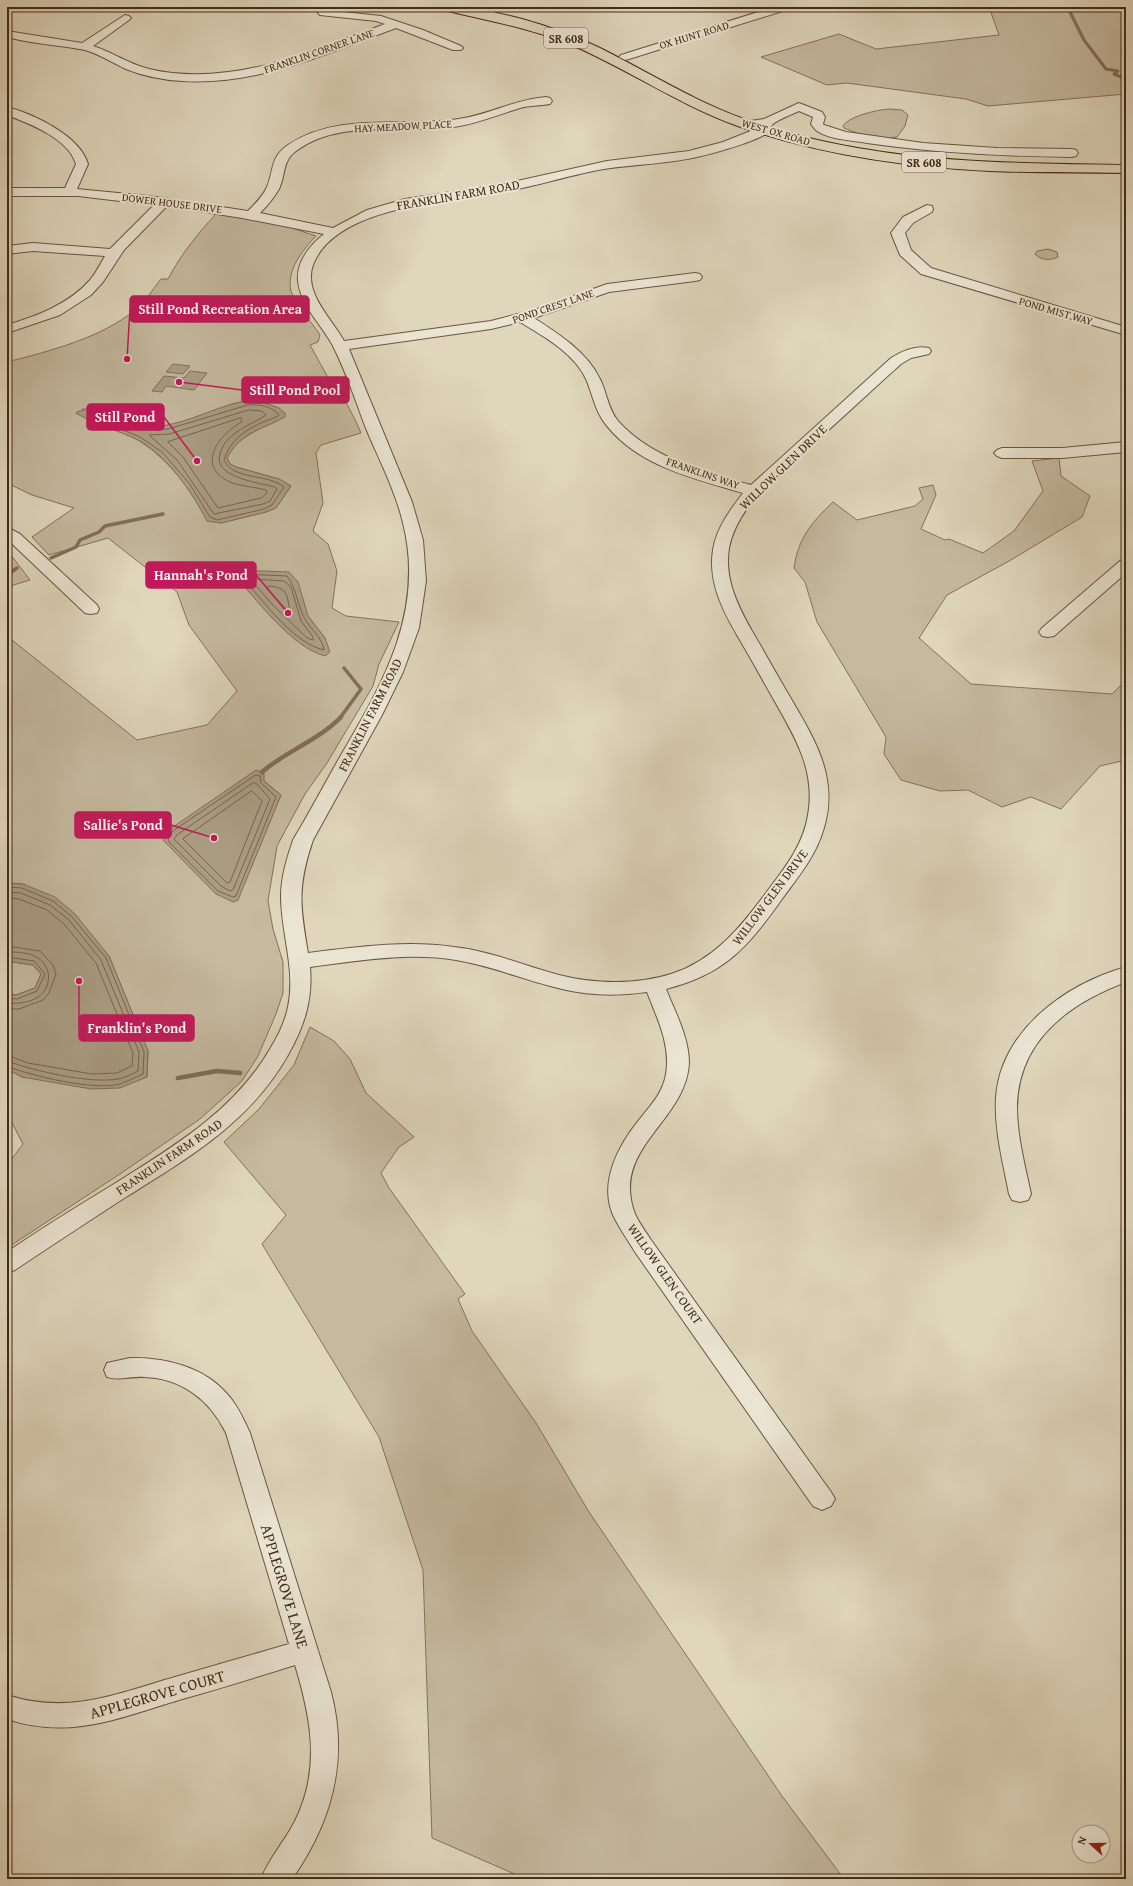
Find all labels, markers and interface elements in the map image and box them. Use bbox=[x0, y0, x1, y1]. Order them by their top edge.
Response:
street label: OX HUNT ROAD bbox=[657, 17, 731, 53]
street label: FRANKLIN CORNER LANE bbox=[262, 24, 377, 77]
road number: SR 608 bbox=[544, 28, 588, 48]
street label: HAY MEADOW PLACE bbox=[354, 115, 453, 137]
street label: WEST OX ROAD bbox=[740, 115, 812, 150]
road number: SR 608 bbox=[902, 152, 946, 172]
street label: FRANKLIN FARM ROAD bbox=[395, 175, 521, 215]
street label: DOWER HOUSE DRIVE bbox=[121, 189, 223, 217]
street label: POND CREST LANE bbox=[510, 284, 596, 327]
street label: POND MIST WAY bbox=[1017, 293, 1095, 329]
callout: Still Pond Recreation Area bbox=[130, 296, 309, 322]
text: Still Pond Recreation Area bbox=[138, 299, 303, 319]
callout: Still Pond Pool bbox=[242, 377, 349, 403]
text: Still Pond Pool bbox=[249, 380, 341, 400]
callout: Still Pond bbox=[87, 404, 164, 430]
text: Still Pond bbox=[95, 407, 155, 427]
street label: WILLOW GLEN DRIVE bbox=[735, 420, 832, 514]
street label: FRANKLINS WAY bbox=[664, 453, 742, 493]
callout: Hannah's Pond bbox=[146, 562, 256, 588]
text: Hannah's Pond bbox=[154, 565, 248, 585]
street label: FRANKLIN FARM ROAD bbox=[333, 655, 407, 775]
callout: Sallie's Pond bbox=[75, 812, 171, 838]
text: Sallie's Pond bbox=[83, 815, 163, 835]
street label: WILLOW GLEN DRIVE bbox=[728, 845, 813, 949]
callout: Franklin's Pond bbox=[79, 1015, 194, 1041]
text: Franklin's Pond bbox=[88, 1018, 186, 1038]
street label: FRANKLIN FARM ROAD bbox=[112, 1114, 226, 1200]
street label: WILLOW GLEN COURT bbox=[623, 1220, 707, 1329]
street label: APPLEGROVE LANE bbox=[255, 1521, 315, 1651]
street label: APPLEGROVE COURT bbox=[87, 1663, 227, 1725]
north arrow bbox=[1071, 1824, 1111, 1864]
text: N bbox=[1073, 1834, 1091, 1847]

